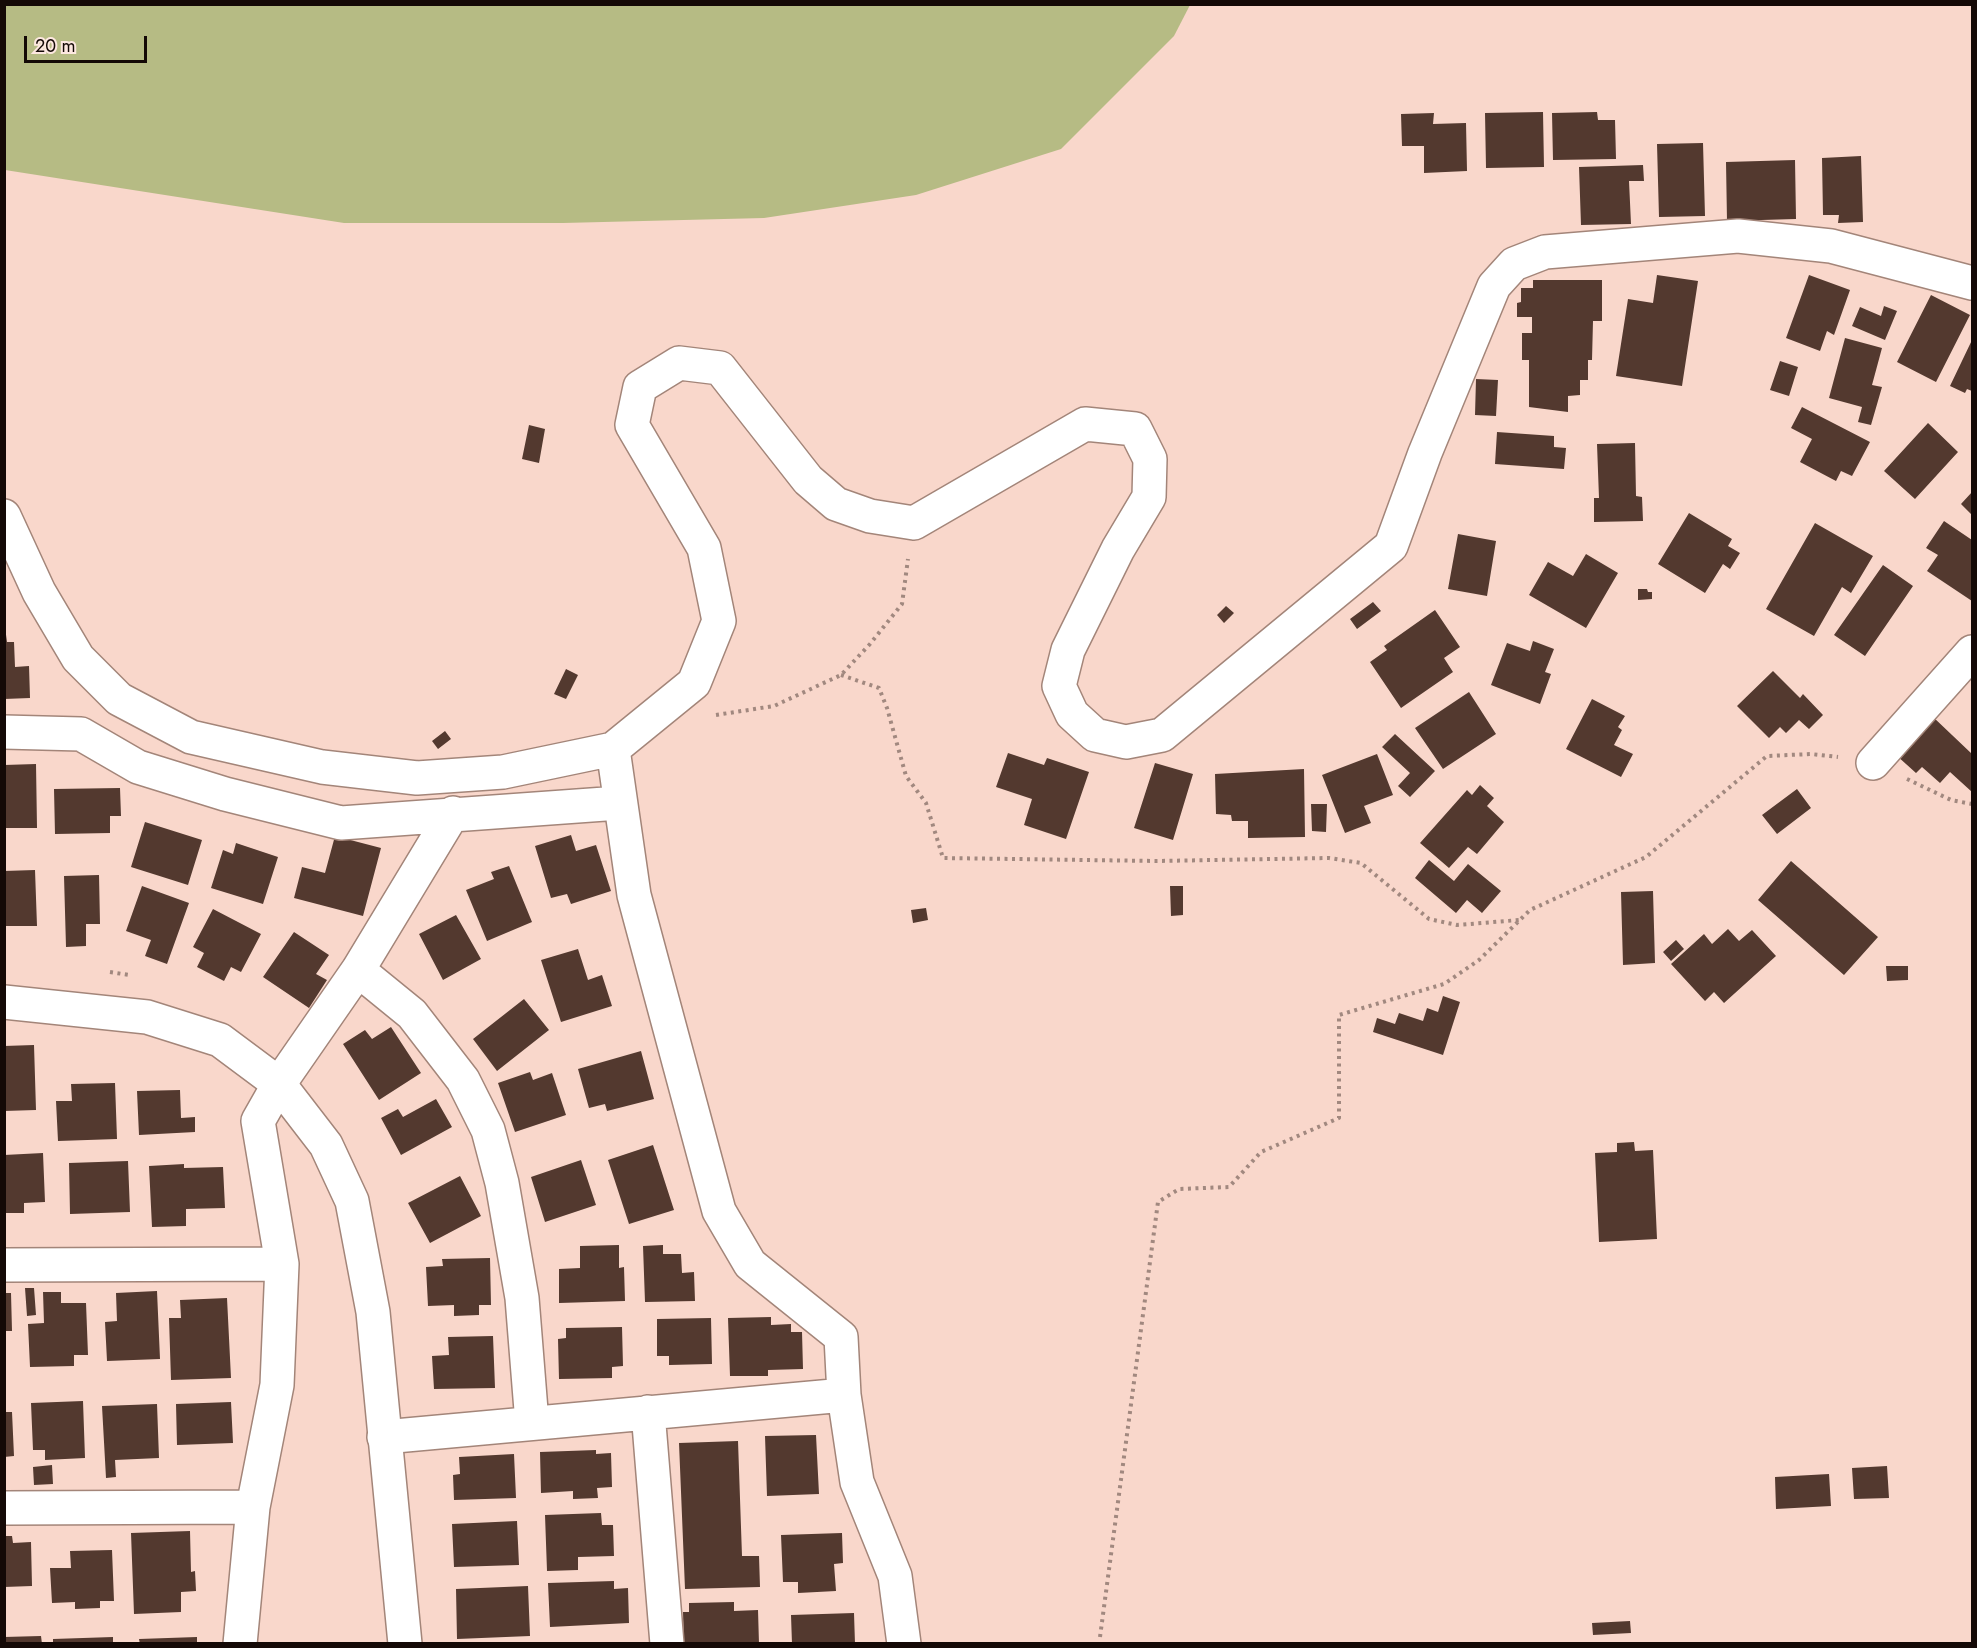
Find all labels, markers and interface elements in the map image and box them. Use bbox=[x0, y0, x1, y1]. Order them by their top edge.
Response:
scale bar bbox=[27, 24, 150, 62]
text: 20 m bbox=[35, 33, 75, 59]

